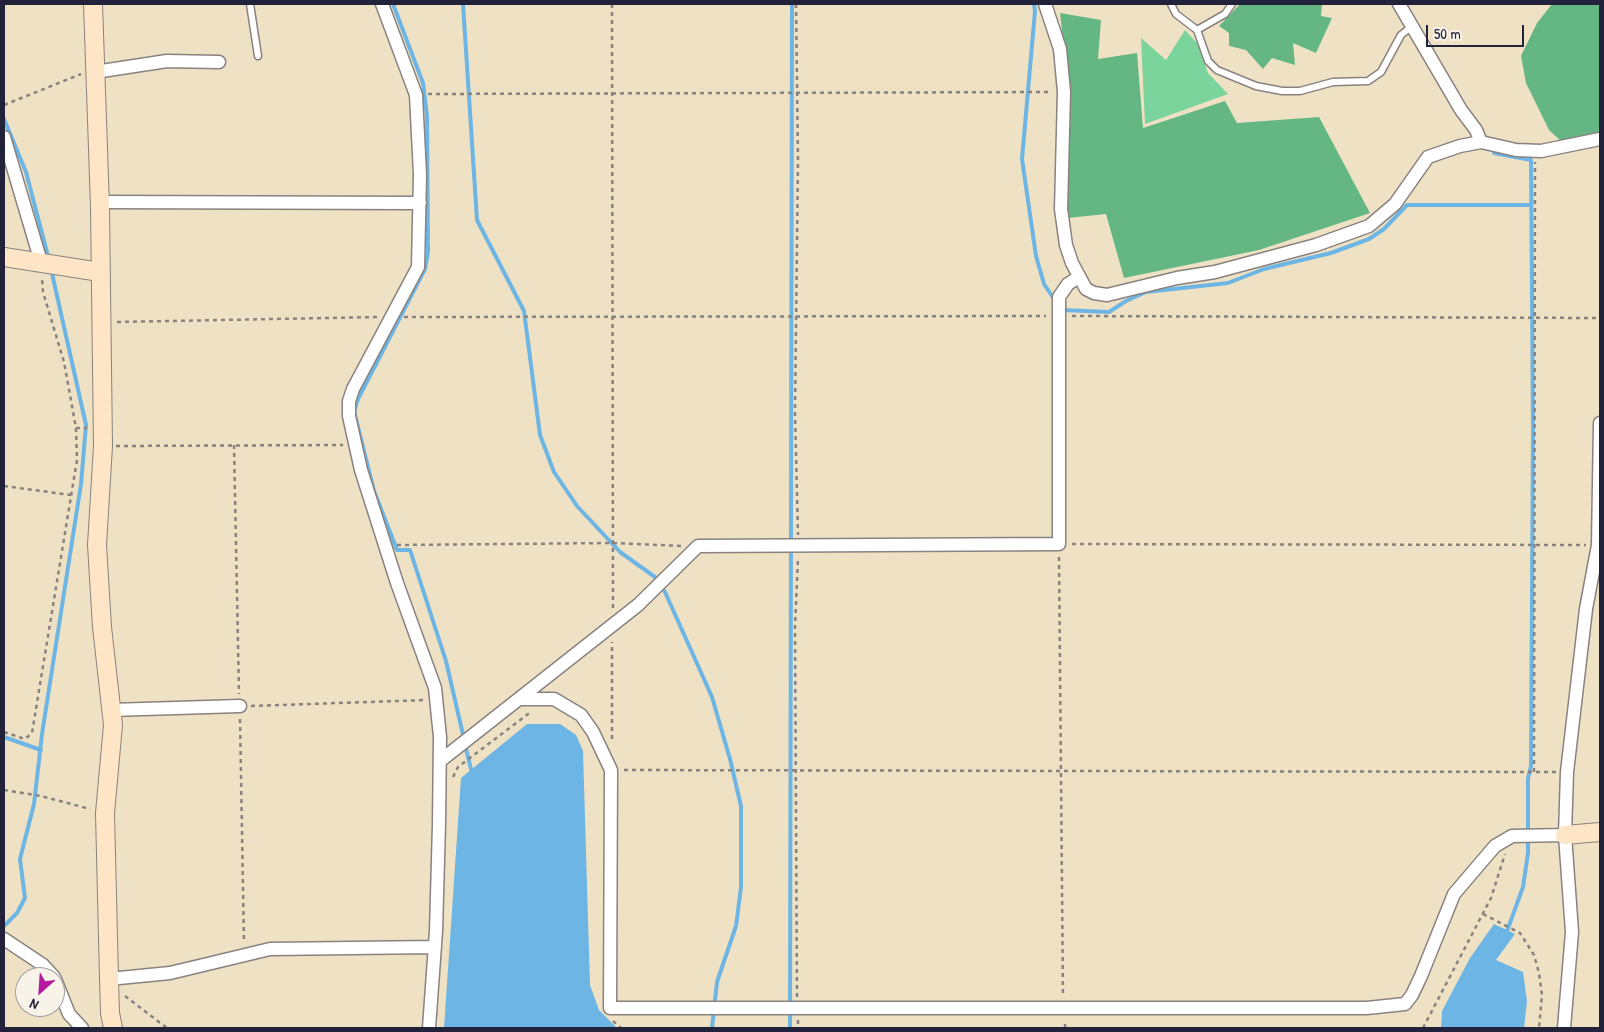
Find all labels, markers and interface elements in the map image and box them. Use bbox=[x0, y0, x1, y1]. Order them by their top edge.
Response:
scale bar bbox=[1429, 15, 1526, 47]
text: 50 m bbox=[1434, 23, 1461, 44]
north arrow bbox=[15, 967, 65, 1017]
text: N bbox=[26, 995, 41, 1015]

